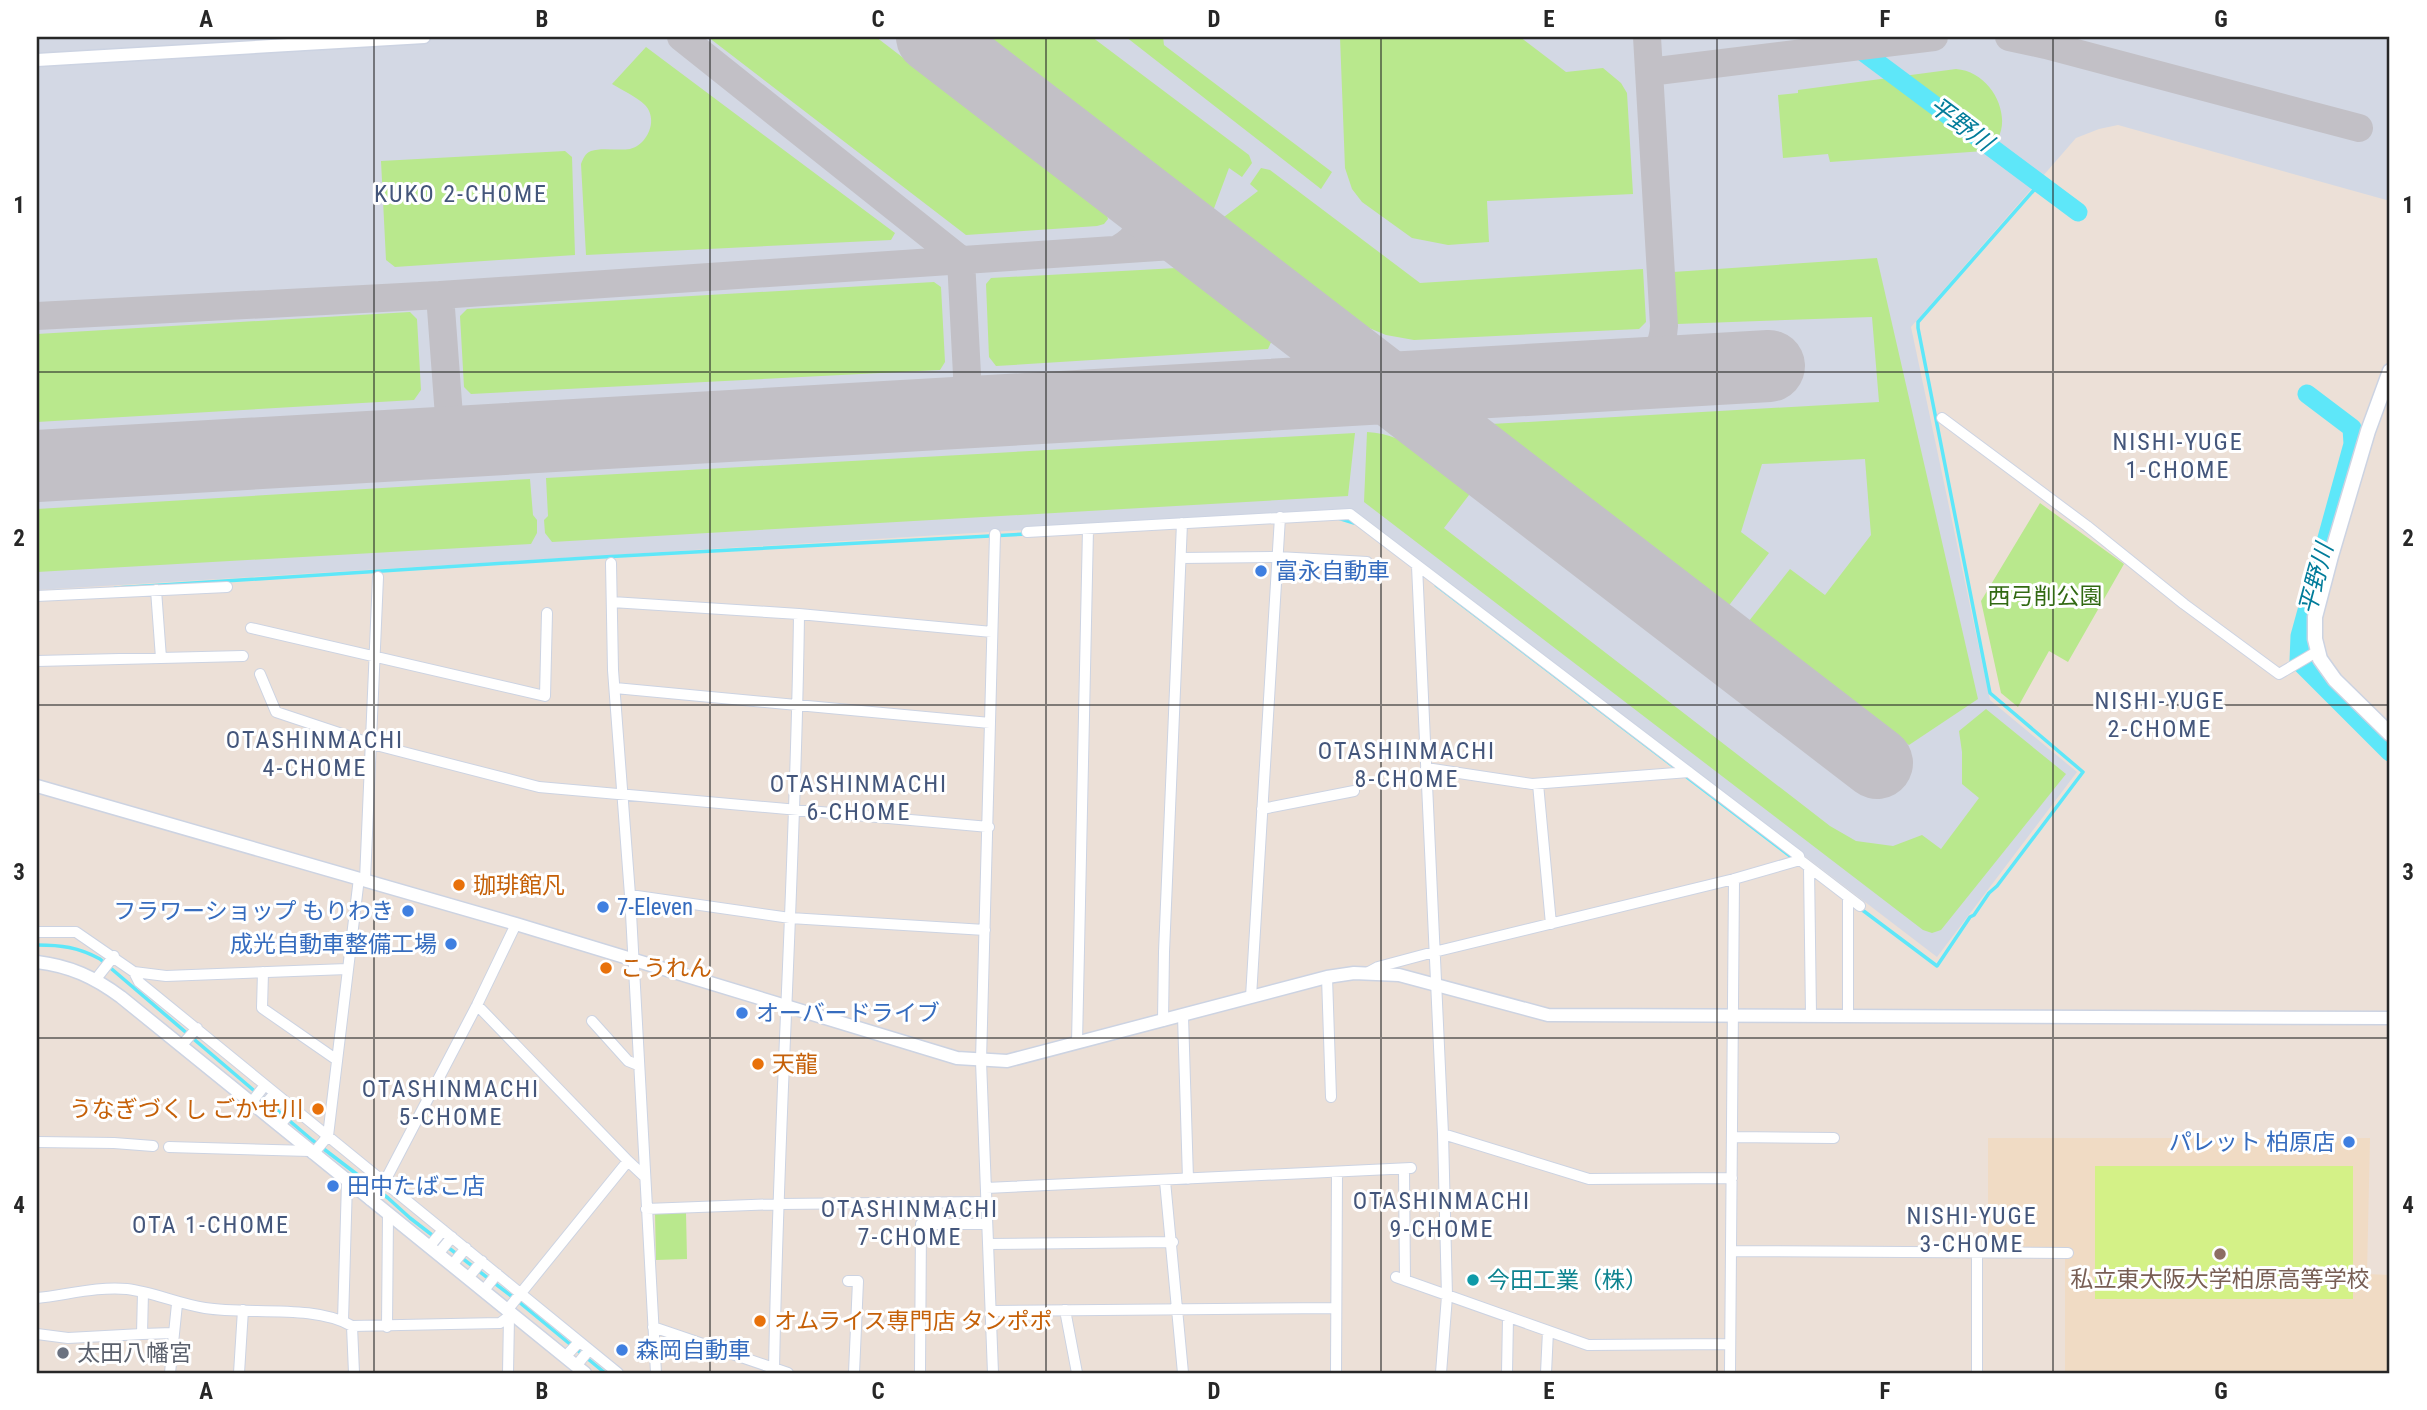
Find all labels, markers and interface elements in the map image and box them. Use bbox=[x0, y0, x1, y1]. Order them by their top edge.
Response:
text: A bbox=[199, 6, 213, 33]
text: B bbox=[536, 6, 548, 33]
text: C bbox=[871, 6, 885, 33]
text: D bbox=[1208, 6, 1221, 33]
text: E bbox=[1543, 6, 1555, 33]
text: F bbox=[1880, 6, 1891, 33]
text: G bbox=[2214, 6, 2228, 33]
water label: 平野川 bbox=[1924, 91, 2001, 159]
district label: KUKO 2-CHOME bbox=[374, 180, 548, 208]
text: 1 bbox=[13, 192, 25, 219]
text: 1 bbox=[2402, 192, 2414, 219]
district label: NISHI-YUGE 1-CHOME bbox=[2112, 428, 2244, 484]
text: 2 bbox=[13, 525, 25, 552]
text: 2 bbox=[2402, 525, 2414, 552]
water label: 平野川 bbox=[2293, 538, 2340, 617]
place label: 富永自動車 bbox=[1275, 558, 1390, 585]
marker: 富永自動車 bbox=[1253, 563, 1269, 579]
park label: 西弓削公園 bbox=[1988, 583, 2103, 610]
district label: NISHI-YUGE 2-CHOME bbox=[2094, 687, 2226, 743]
district label: OTASHINMACHI 4-CHOME bbox=[226, 726, 404, 782]
district label: OTASHINMACHI 8-CHOME bbox=[1318, 737, 1496, 793]
district label: OTASHINMACHI 6-CHOME bbox=[770, 770, 948, 826]
text: 3 bbox=[13, 859, 25, 886]
text: 3 bbox=[2402, 859, 2414, 886]
place label: 珈琲館凡 bbox=[473, 872, 565, 899]
marker: 珈琲館凡 bbox=[451, 877, 467, 893]
place label: 7-Eleven bbox=[617, 894, 693, 921]
place label: フラワーショップ もりわき bbox=[113, 898, 394, 925]
marker: 7-Eleven bbox=[595, 899, 611, 915]
marker: フラワーショップ もりわき bbox=[400, 903, 416, 919]
place label: 成光自動車整備工場 bbox=[230, 931, 437, 958]
marker: 成光自動車整備工場 bbox=[443, 936, 459, 952]
place label: こうれん bbox=[620, 955, 712, 982]
marker: こうれん bbox=[598, 960, 614, 976]
place label: オーバードライブ bbox=[756, 1000, 940, 1027]
marker: オーバードライブ bbox=[734, 1005, 750, 1021]
place label: 天龍 bbox=[772, 1051, 818, 1078]
marker: 天龍 bbox=[750, 1056, 766, 1072]
district label: OTASHINMACHI 5-CHOME bbox=[362, 1075, 540, 1131]
place label: うなぎづくし ごかせ川 bbox=[69, 1096, 304, 1123]
marker: うなぎづくし ごかせ川 bbox=[310, 1101, 326, 1117]
place label: パレット 柏原店 bbox=[2169, 1129, 2335, 1156]
marker: パレット 柏原店 bbox=[2341, 1134, 2357, 1150]
place label: 田中たばこ店 bbox=[347, 1173, 485, 1200]
marker: 田中たばこ店 bbox=[325, 1178, 341, 1194]
district label: OTASHINMACHI 9-CHOME bbox=[1353, 1187, 1531, 1243]
text: 4 bbox=[13, 1192, 25, 1219]
text: 4 bbox=[2402, 1192, 2414, 1219]
district label: OTASHINMACHI 7-CHOME bbox=[821, 1195, 999, 1251]
district label: NISHI-YUGE 3-CHOME bbox=[1906, 1202, 2038, 1258]
district label: OTA 1-CHOME bbox=[132, 1211, 290, 1239]
marker: 私立東大阪大学柏原高等学校 bbox=[2212, 1246, 2228, 1262]
place label: 私立東大阪大学柏原高等学校 bbox=[2071, 1266, 2370, 1293]
place label: 今田工業（株） bbox=[1487, 1267, 1648, 1294]
marker: 今田工業（株） bbox=[1465, 1272, 1481, 1288]
place label: オムライス専門店 タンポポ bbox=[774, 1308, 1053, 1335]
marker: オムライス専門店 タンポポ bbox=[752, 1313, 768, 1329]
place label: 森岡自動車 bbox=[636, 1337, 751, 1364]
place label: 太田八幡宮 bbox=[77, 1340, 192, 1367]
marker: 森岡自動車 bbox=[614, 1342, 630, 1358]
marker: 太田八幡宮 bbox=[55, 1345, 71, 1361]
text: A bbox=[199, 1378, 213, 1405]
text: B bbox=[536, 1378, 548, 1405]
text: C bbox=[871, 1378, 885, 1405]
text: D bbox=[1208, 1378, 1221, 1405]
text: E bbox=[1543, 1378, 1555, 1405]
text: F bbox=[1880, 1378, 1891, 1405]
text: G bbox=[2214, 1378, 2228, 1405]

